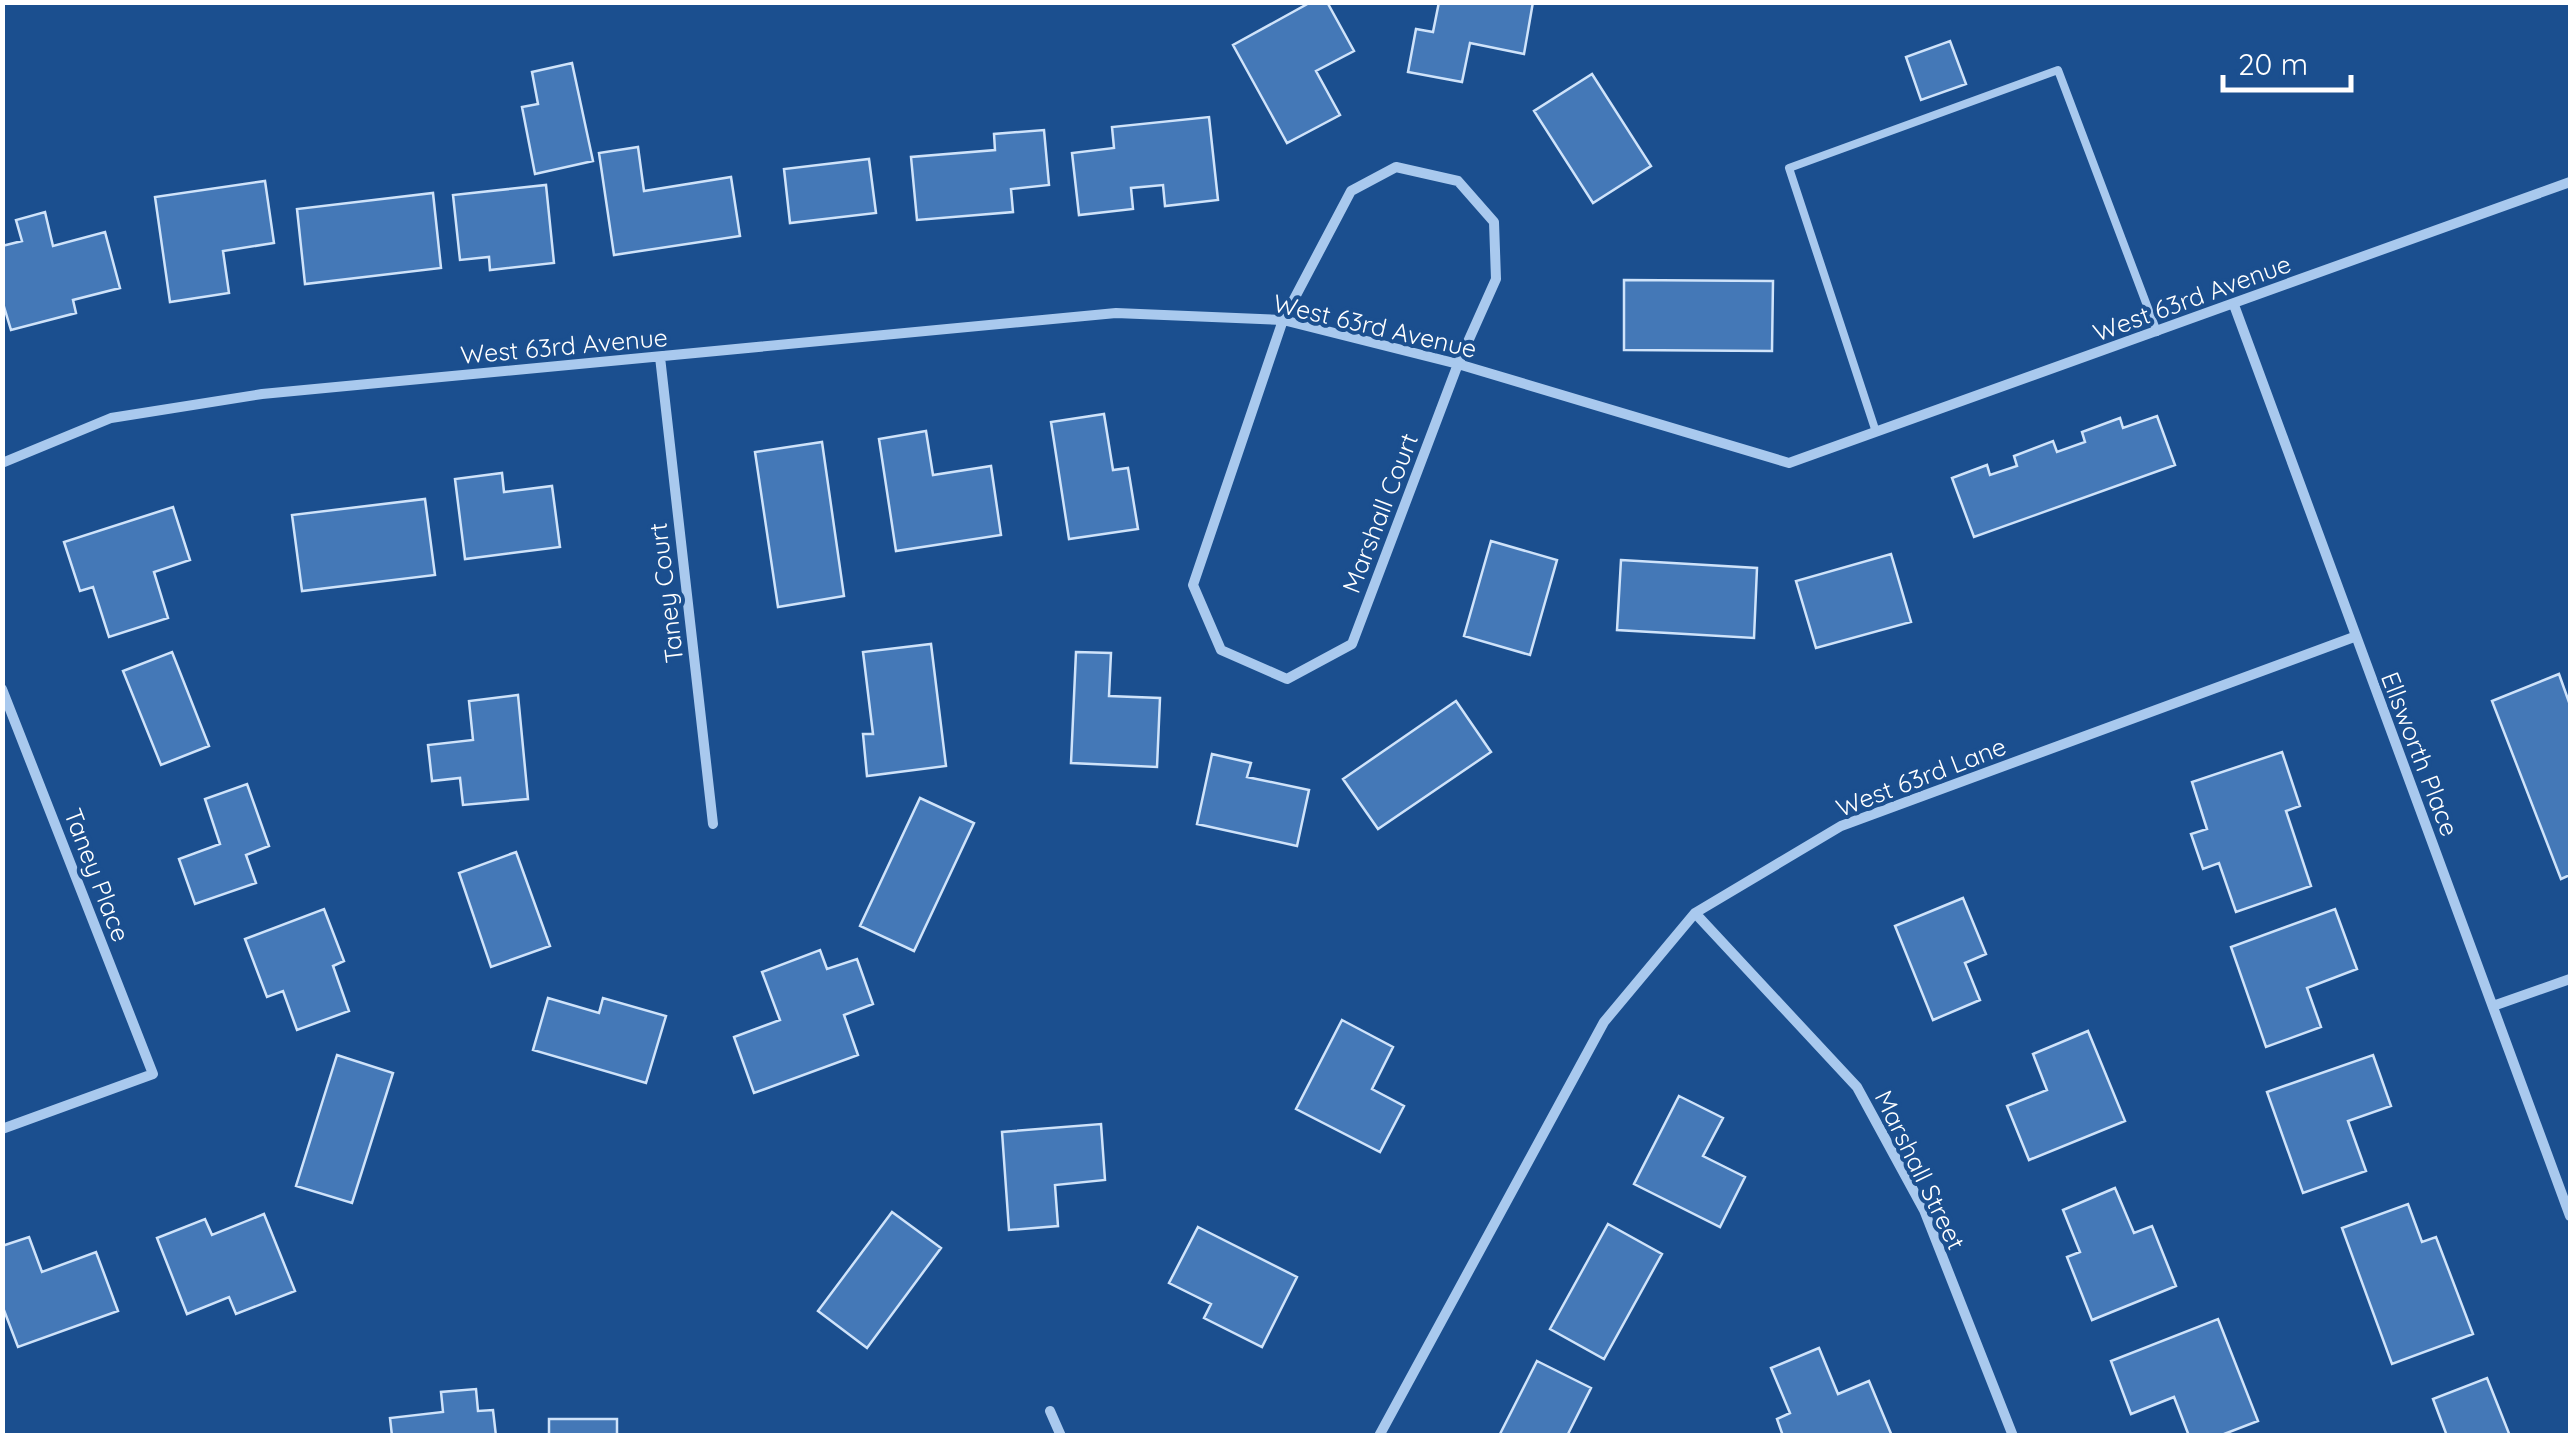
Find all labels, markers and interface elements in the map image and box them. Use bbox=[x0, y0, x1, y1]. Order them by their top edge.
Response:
scale bar bbox=[2223, 30, 2350, 92]
text: 20 m bbox=[2238, 45, 2308, 83]
street label: West 63rd Avenue bbox=[2089, 247, 2295, 348]
street label: West 63rd Avenue bbox=[1270, 287, 1480, 364]
street label: West 63rd Avenue bbox=[459, 321, 669, 370]
street label: Marshall Court bbox=[1335, 429, 1424, 597]
street label: Taney Court bbox=[642, 521, 689, 665]
street label: Ellsworth Place bbox=[2375, 667, 2466, 840]
street label: West 63rd Lane bbox=[1831, 730, 2010, 823]
street label: Taney Place bbox=[58, 804, 137, 946]
street label: Marshall Street bbox=[1869, 1085, 1972, 1254]

